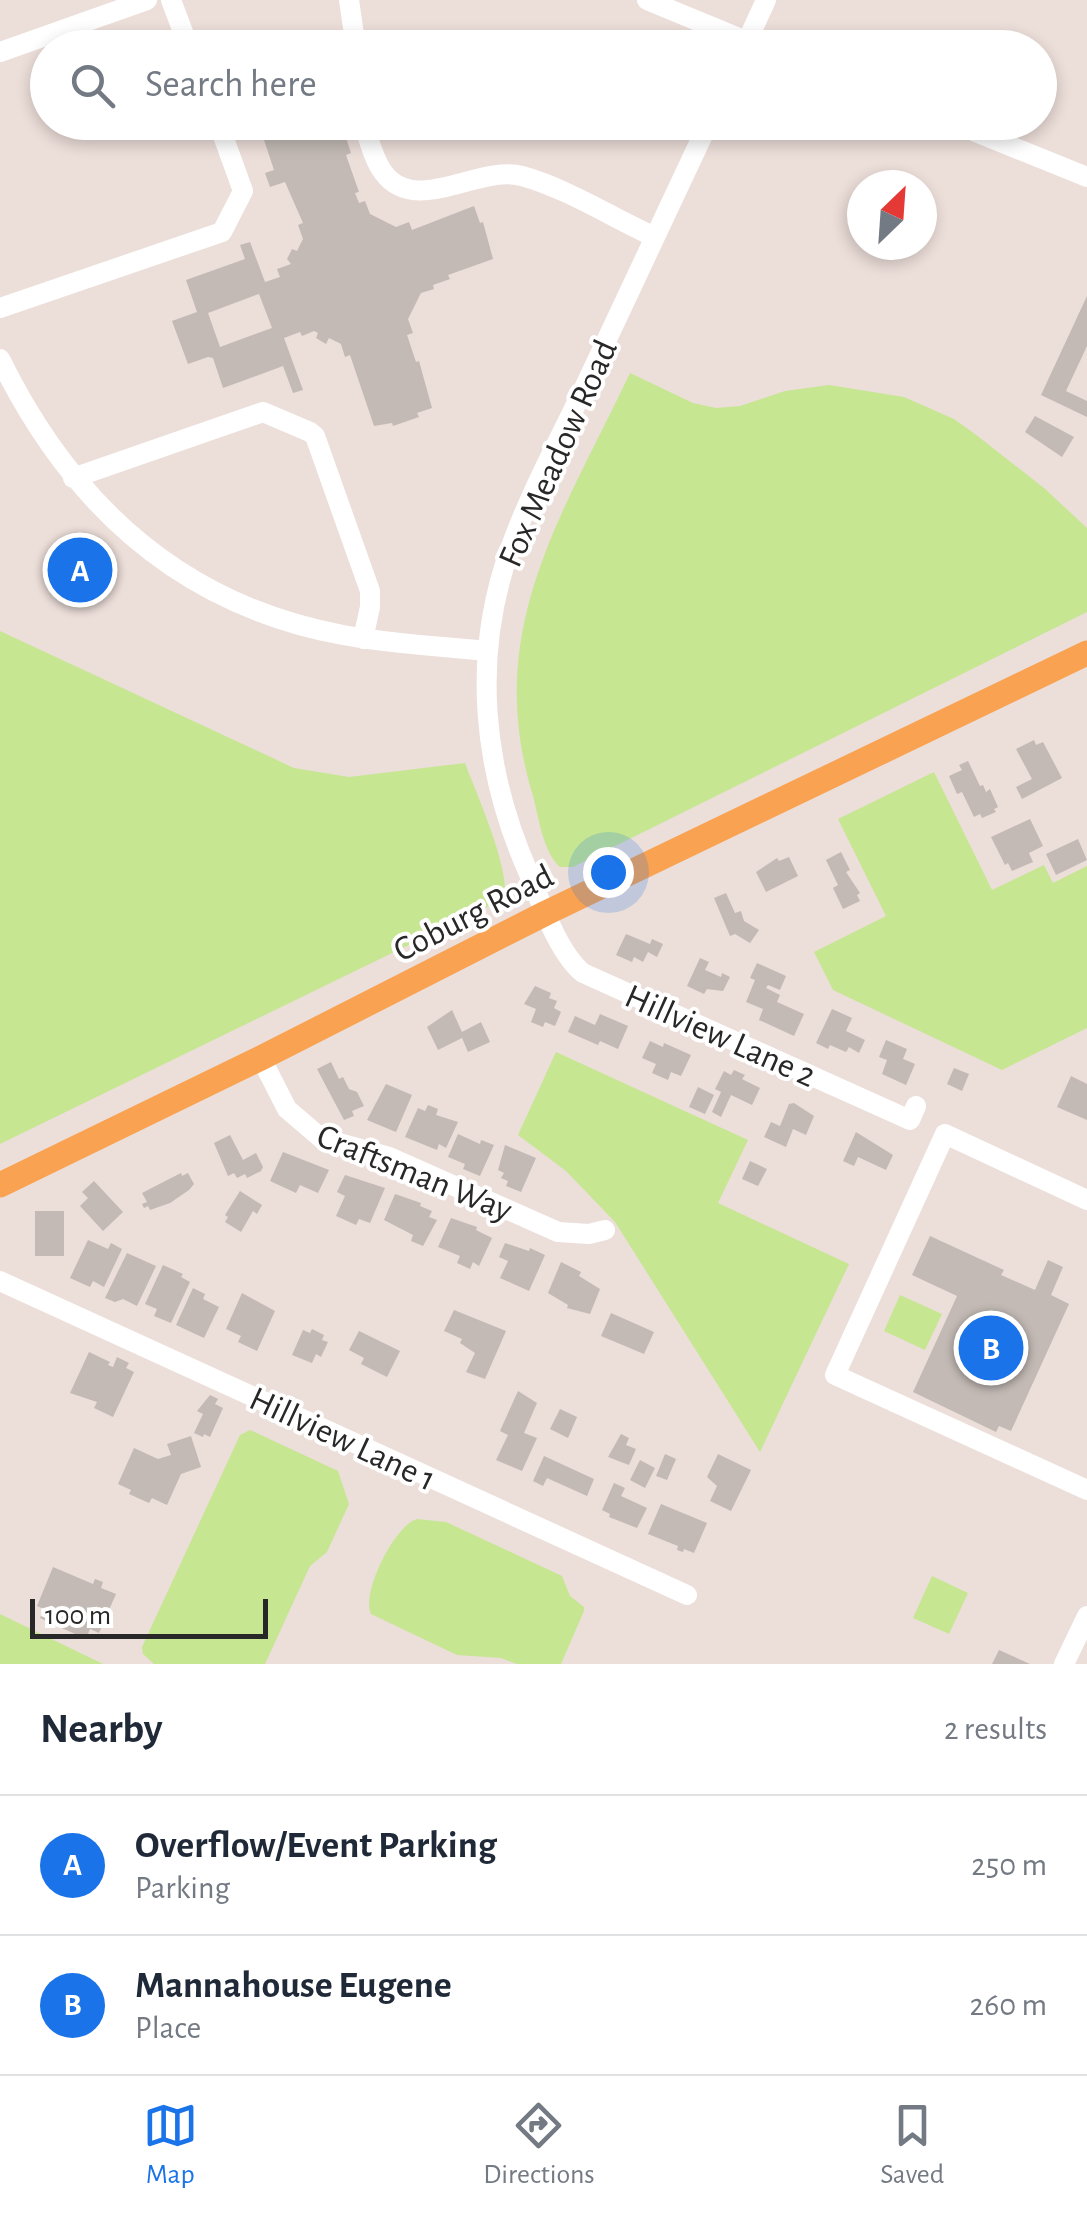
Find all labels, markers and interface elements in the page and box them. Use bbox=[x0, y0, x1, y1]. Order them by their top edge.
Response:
search box bbox=[30, 30, 1057, 140]
icon: search bbox=[65, 58, 120, 113]
text: Search here bbox=[145, 66, 317, 104]
north arrow bbox=[847, 170, 937, 260]
street label: Fox Meadow Road bbox=[493, 335, 624, 572]
pin: A bbox=[48, 532, 112, 608]
your location bbox=[583, 847, 634, 898]
street label: Coburg Road bbox=[388, 858, 559, 968]
street label: Hillview Lane 2 bbox=[620, 979, 821, 1094]
street label: Craftsman Way bbox=[312, 1118, 517, 1228]
pin: B bbox=[958, 1310, 1024, 1386]
street label: Hillview Lane 1 bbox=[244, 1381, 441, 1498]
scale bar bbox=[30, 1594, 268, 1638]
text: 100 m bbox=[45, 1602, 111, 1630]
text: Nearby bbox=[40, 1708, 163, 1750]
text: 2 results bbox=[944, 1713, 1047, 1745]
text: Overflow/Event Parking bbox=[135, 1827, 497, 1865]
text: A bbox=[63, 1849, 82, 1881]
text: 250 m bbox=[971, 1849, 1047, 1881]
text: Parking bbox=[135, 1872, 230, 1904]
text: Mannahouse Eugene bbox=[135, 1967, 452, 2005]
text: B bbox=[63, 1989, 82, 2021]
text: 260 m bbox=[970, 1989, 1047, 2021]
text: Place bbox=[135, 2012, 201, 2044]
tab: Map bbox=[143, 2098, 198, 2192]
tab: Directions bbox=[483, 2098, 595, 2192]
tab: Saved bbox=[880, 2098, 944, 2192]

